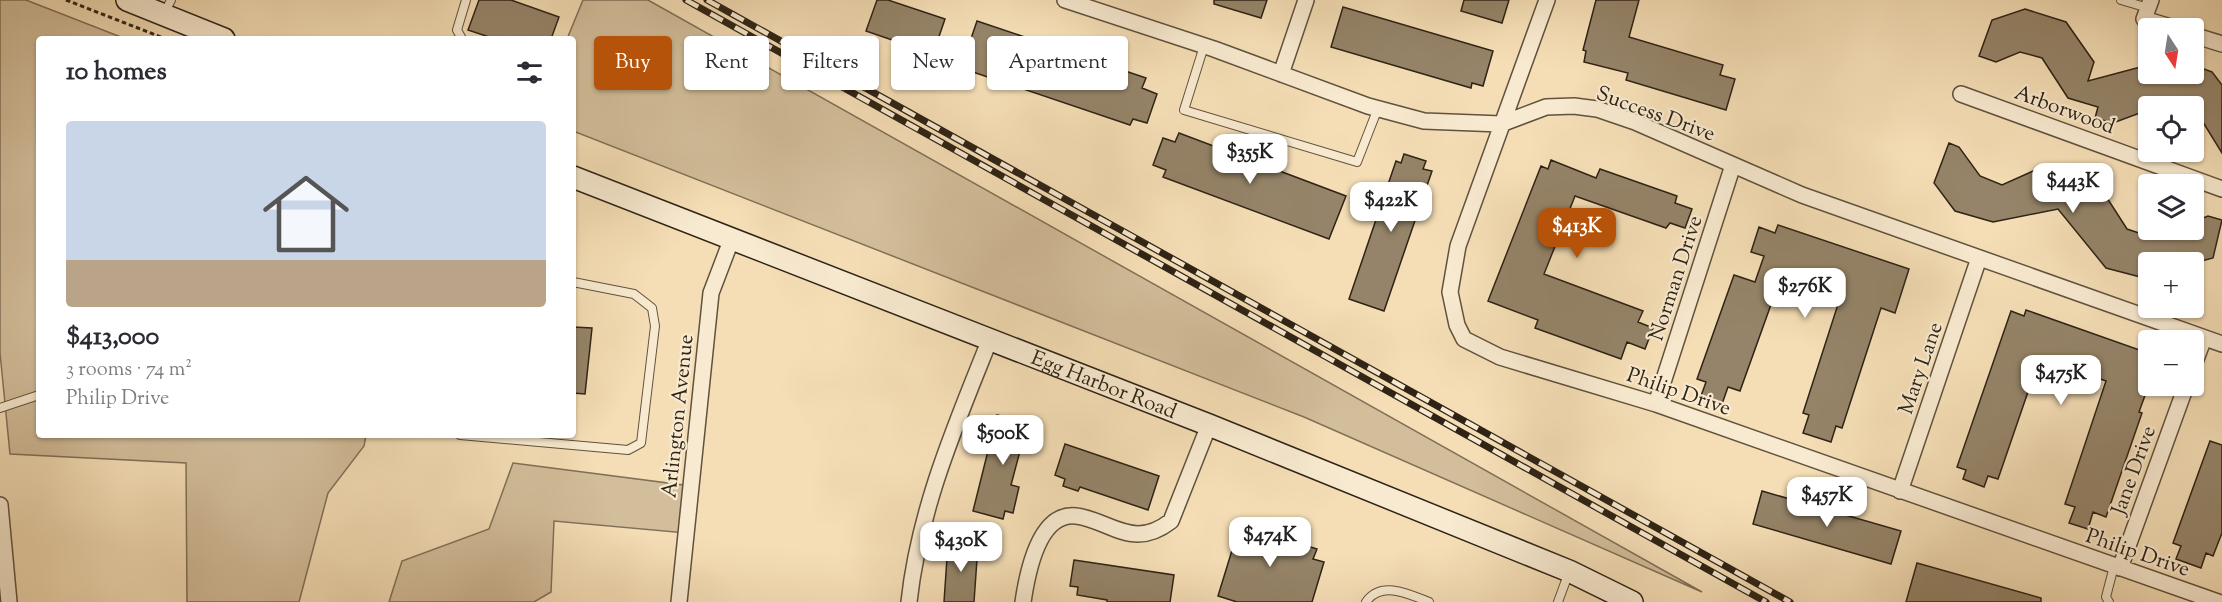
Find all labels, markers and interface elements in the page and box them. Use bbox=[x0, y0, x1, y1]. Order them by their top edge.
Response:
north arrow bbox=[2138, 18, 2204, 84]
map controls bbox=[2138, 18, 2204, 396]
chip: Buy bbox=[594, 36, 672, 90]
chip: Rent bbox=[684, 36, 769, 90]
chip: Filters bbox=[781, 36, 879, 90]
chip: New bbox=[891, 36, 975, 90]
chip: Apartment bbox=[987, 36, 1128, 90]
text: 10 homes bbox=[66, 54, 167, 91]
icon: filters bbox=[513, 56, 546, 89]
street label: Success Drive bbox=[1592, 79, 1719, 150]
street label: Arborwood bbox=[2010, 79, 2119, 143]
button: locate bbox=[2138, 96, 2204, 162]
pin: $355K bbox=[1208, 134, 1292, 185]
text: $355K bbox=[1226, 139, 1274, 168]
icon: home bbox=[252, 160, 360, 268]
pin: $443K bbox=[2031, 163, 2115, 214]
text: $443K bbox=[2046, 168, 2100, 197]
button: layers bbox=[2138, 174, 2204, 240]
pin: $422K bbox=[1349, 182, 1433, 233]
text: $422K bbox=[1364, 187, 1418, 216]
pin: $413K bbox=[1535, 208, 1619, 259]
street label: Norman Drive bbox=[1643, 212, 1711, 345]
text: $413K bbox=[1552, 213, 1602, 242]
button: + bbox=[2138, 252, 2204, 318]
pin: $276K bbox=[1763, 268, 1847, 319]
text: $276K bbox=[1778, 273, 1832, 302]
street label: Mary Lane bbox=[1892, 318, 1952, 419]
text: $413,000 bbox=[66, 319, 159, 356]
button: − bbox=[2138, 330, 2204, 396]
street label: Arlington Avenue bbox=[655, 333, 702, 500]
street label: Egg Harbor Road bbox=[1026, 344, 1181, 428]
pin: $475K bbox=[2019, 355, 2103, 406]
text: 3 rooms · 74 m² bbox=[66, 356, 192, 385]
text: $475K bbox=[2035, 360, 2087, 389]
street label: Philip Drive bbox=[1622, 361, 1735, 425]
text: Philip Drive bbox=[66, 385, 169, 414]
pin: $500K bbox=[961, 415, 1045, 466]
text: $500K bbox=[976, 420, 1030, 449]
street label: Jane Drive bbox=[2105, 422, 2165, 520]
pin: $457K bbox=[1785, 477, 1869, 528]
text: $457K bbox=[1801, 482, 1853, 511]
pin: $474K bbox=[1228, 517, 1312, 568]
pin: $430K bbox=[919, 522, 1003, 573]
text: $474K bbox=[1243, 522, 1297, 551]
street label: Philip Drive bbox=[2081, 522, 2194, 586]
text: $430K bbox=[934, 527, 988, 556]

